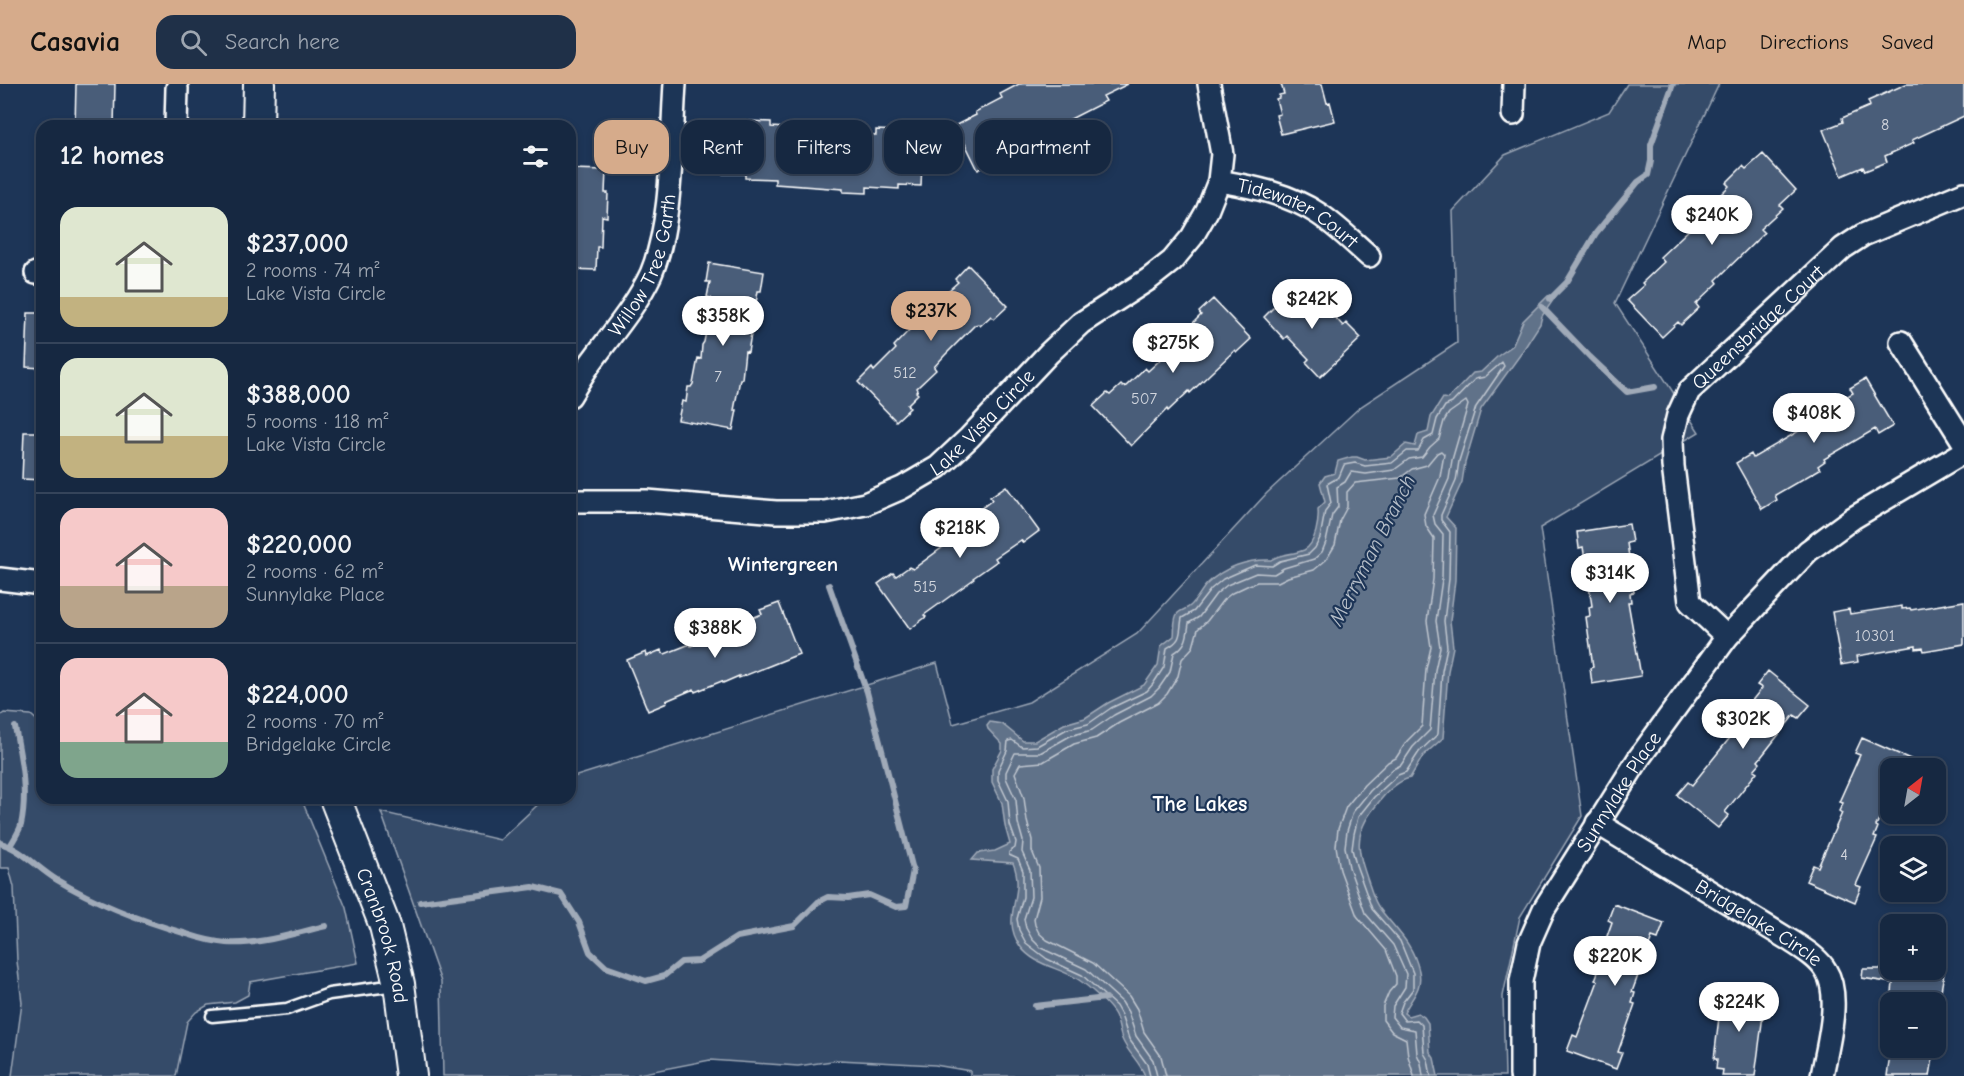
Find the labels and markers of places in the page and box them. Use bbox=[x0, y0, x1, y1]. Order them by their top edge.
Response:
pin: $240K bbox=[1670, 195, 1754, 246]
pin: $242K bbox=[1270, 279, 1354, 330]
pin: $237K bbox=[889, 291, 973, 342]
pin: $358K bbox=[681, 296, 765, 347]
pin: $275K bbox=[1131, 323, 1215, 374]
pin: $408K bbox=[1772, 393, 1856, 444]
pin: $218K bbox=[918, 508, 1002, 559]
pin: $314K bbox=[1568, 553, 1652, 604]
pin: $388K bbox=[673, 608, 757, 659]
pin: $302K bbox=[1701, 699, 1785, 750]
pin: $220K bbox=[1573, 936, 1657, 987]
pin: $224K bbox=[1697, 982, 1781, 1033]

